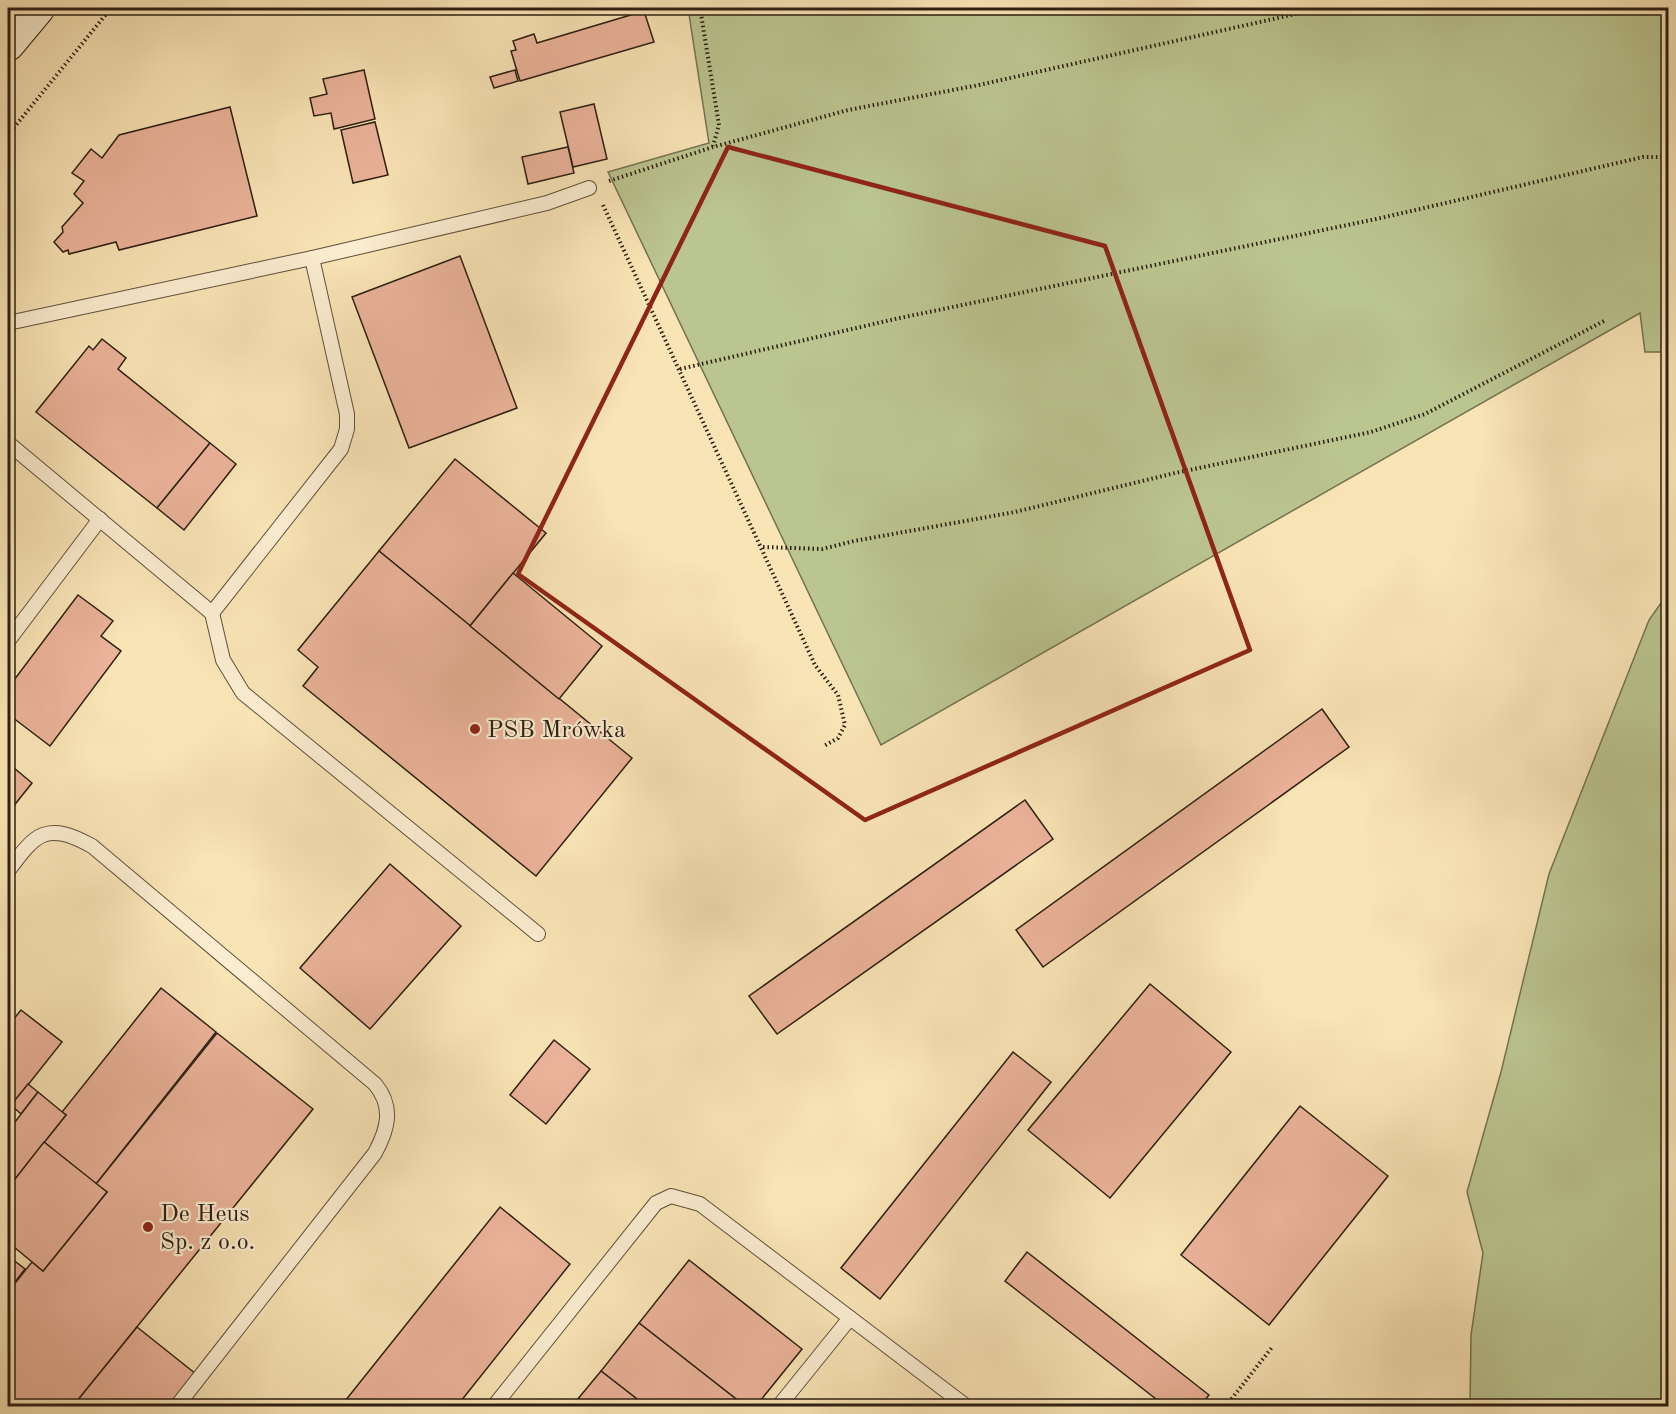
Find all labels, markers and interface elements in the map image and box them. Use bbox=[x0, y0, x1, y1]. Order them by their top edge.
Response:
place label: PSB Mrówka bbox=[487, 719, 626, 743]
marker: PSB Mrówka bbox=[468, 722, 482, 736]
place label: De Heus Sp. z o.o. bbox=[160, 1203, 255, 1255]
marker: De Heus Sp. z o.o. bbox=[141, 1220, 155, 1234]

